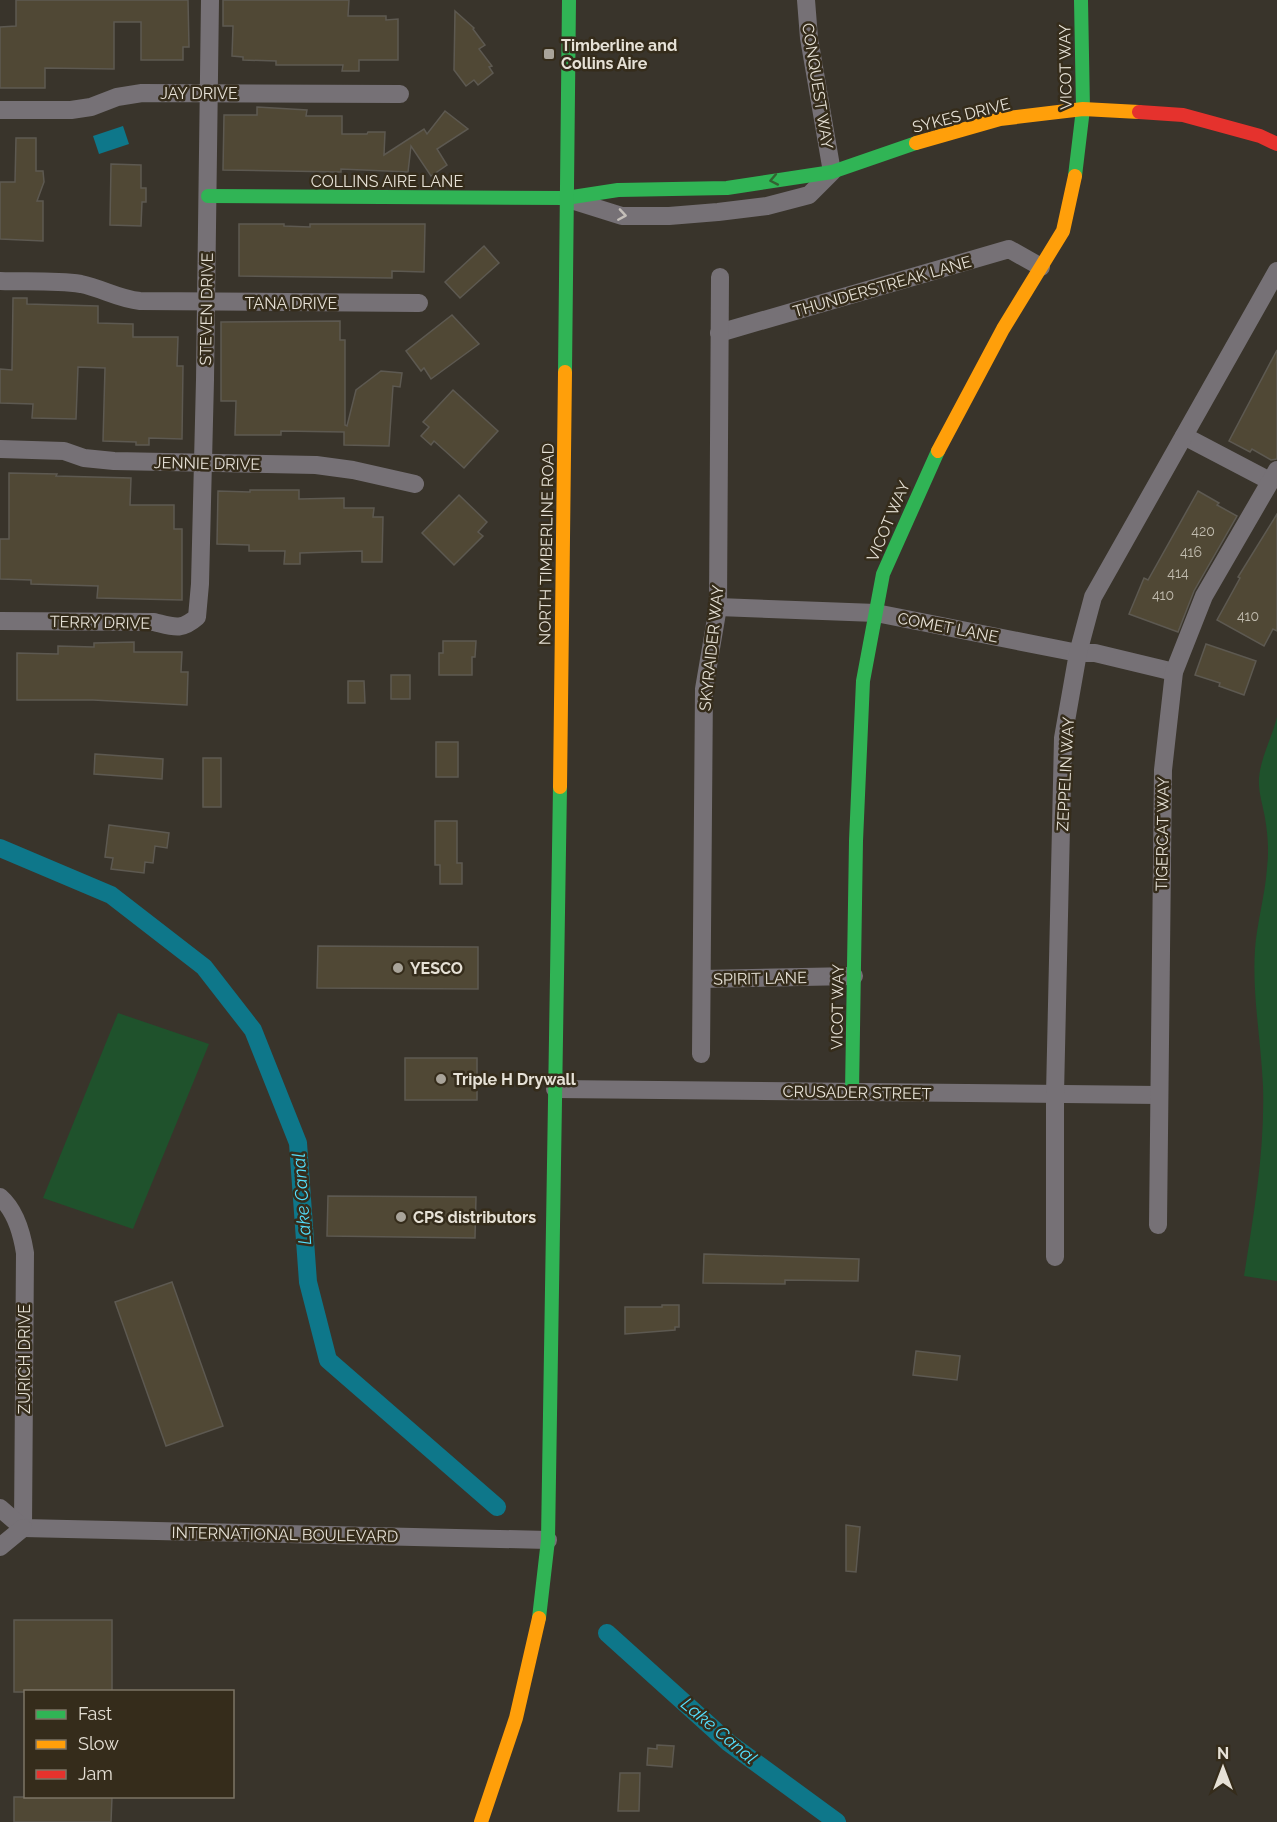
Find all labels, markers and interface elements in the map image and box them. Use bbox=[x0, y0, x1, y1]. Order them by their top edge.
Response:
street label: CONQUEST WAY bbox=[798, 22, 837, 151]
street label: VICOT WAY bbox=[1055, 23, 1076, 110]
place label: Timberline and Collins Aire bbox=[561, 36, 677, 73]
marker: Timberline and Collins Aire bbox=[542, 47, 556, 61]
street label: JAY DRIVE bbox=[160, 84, 238, 103]
street label: SYKES DRIVE bbox=[910, 94, 1012, 137]
street label: COLLINS AIRE LANE bbox=[311, 172, 463, 191]
one-way arrow bbox=[769, 173, 779, 186]
one-way arrow bbox=[617, 208, 627, 220]
street label: STEVEN DRIVE bbox=[196, 252, 217, 366]
street label: THUNDERSTREAK LANE bbox=[791, 252, 974, 321]
street label: TANA DRIVE bbox=[245, 294, 338, 313]
street label: NORTH TIMBERLINE ROAD bbox=[535, 443, 558, 645]
street label: JENNIE DRIVE bbox=[154, 453, 261, 474]
street label: VICOT WAY bbox=[863, 477, 914, 564]
house number: 420 bbox=[1191, 523, 1215, 539]
house number: 416 bbox=[1180, 544, 1202, 560]
house number: 414 bbox=[1167, 565, 1189, 581]
street label: SKYRAIDER WAY bbox=[695, 584, 728, 712]
house number: 410 bbox=[1152, 587, 1174, 603]
street label: COMET LANE bbox=[896, 608, 1000, 647]
house number: 410 bbox=[1237, 608, 1259, 624]
street label: TERRY DRIVE bbox=[50, 612, 151, 633]
street label: ZEPPELIN WAY bbox=[1053, 716, 1078, 832]
street label: TIGERCAT WAY bbox=[1152, 776, 1173, 891]
place label: YESCO bbox=[410, 959, 463, 978]
marker: YESCO bbox=[391, 961, 405, 975]
street label: VICOT WAY bbox=[827, 963, 848, 1050]
street label: SPIRIT LANE bbox=[713, 968, 807, 989]
place label: Triple H Drywall bbox=[453, 1070, 577, 1089]
marker: Triple H Drywall bbox=[434, 1072, 448, 1086]
street label: CRUSADER STREET bbox=[782, 1082, 932, 1103]
water label: Lake Canal bbox=[288, 1152, 315, 1246]
place label: CPS distributors bbox=[413, 1208, 536, 1227]
marker: CPS distributors bbox=[394, 1210, 408, 1224]
street label: ZURICH DRIVE bbox=[15, 1304, 34, 1414]
street label: INTERNATIONAL BOULEVARD bbox=[172, 1523, 398, 1546]
legend bbox=[24, 1690, 234, 1798]
water label: Lake Canal bbox=[677, 1693, 762, 1768]
text: Fast bbox=[78, 1703, 112, 1724]
text: Slow bbox=[78, 1733, 119, 1754]
north arrow bbox=[1193, 1738, 1253, 1798]
text: N bbox=[1217, 1744, 1229, 1763]
text: Jam bbox=[78, 1763, 113, 1784]

